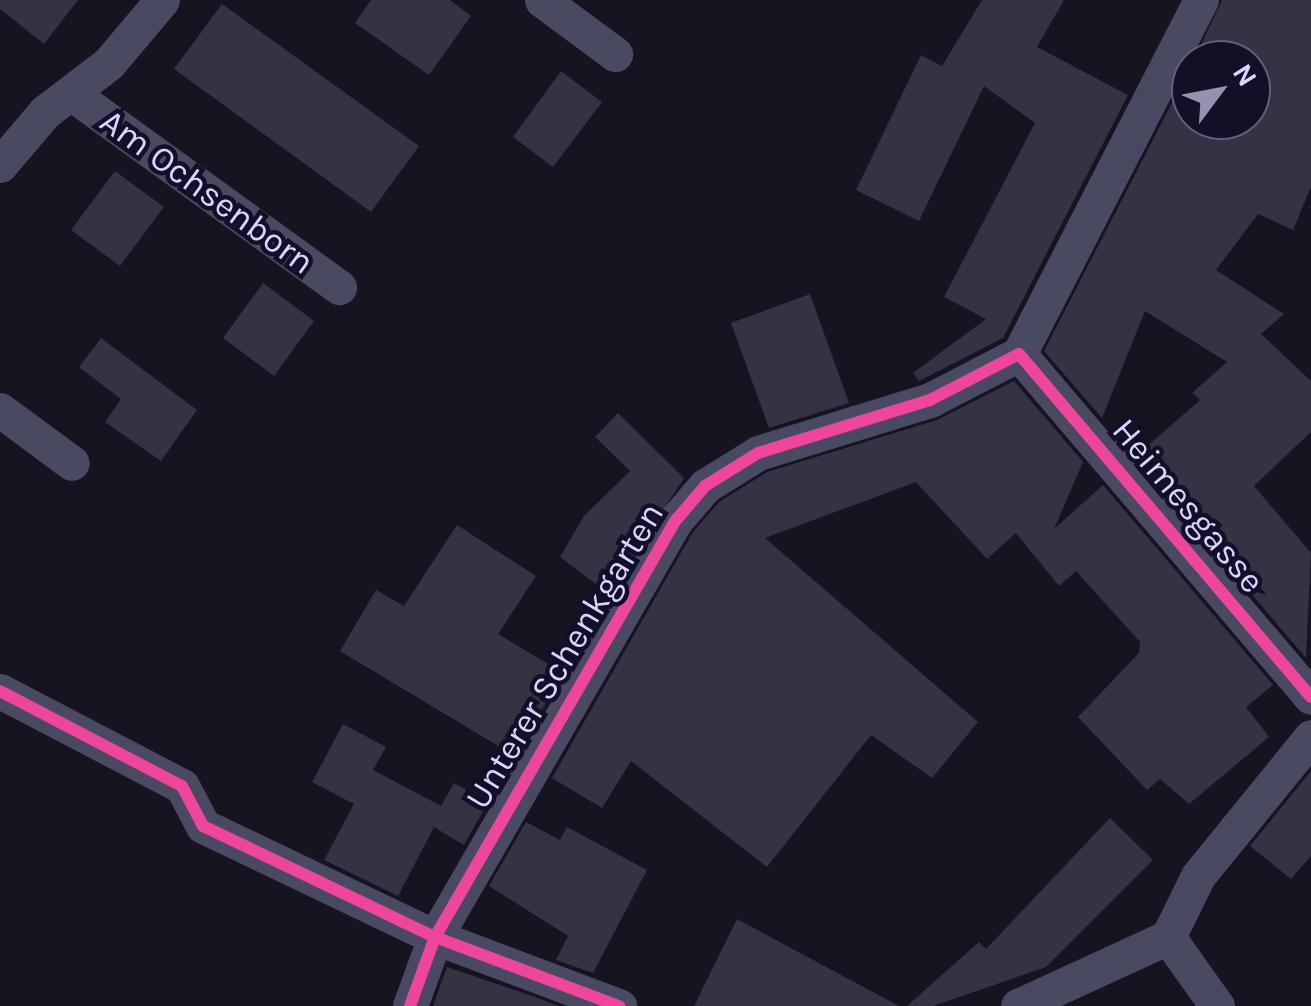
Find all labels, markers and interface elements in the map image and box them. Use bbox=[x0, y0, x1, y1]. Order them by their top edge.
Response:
north arrow bbox=[1171, 40, 1271, 140]
text: N bbox=[1226, 58, 1264, 92]
street label: Am Ochsenborn bbox=[92, 100, 322, 284]
street label: Heimesgasse bbox=[1103, 410, 1273, 602]
street label: Unterer Schenkgarten bbox=[457, 495, 673, 817]

